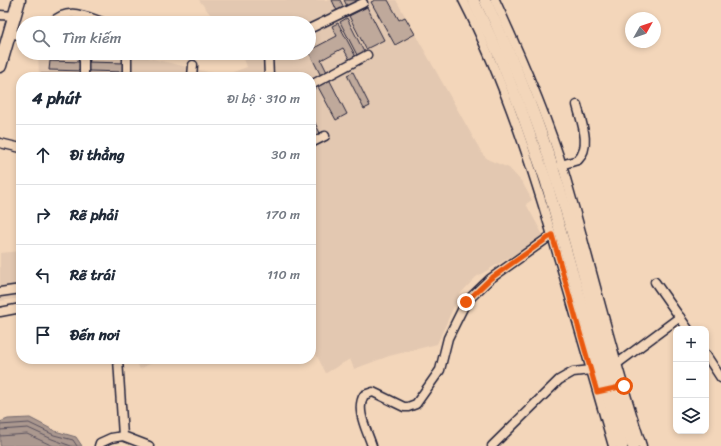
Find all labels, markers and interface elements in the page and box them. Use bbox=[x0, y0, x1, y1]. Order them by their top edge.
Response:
north arrow bbox=[625, 12, 661, 48]
search box bbox=[16, 16, 316, 60]
text: Tìm kiếm bbox=[62, 25, 121, 51]
icon: search bbox=[30, 27, 52, 49]
text: 4 phút bbox=[32, 83, 81, 113]
text: Đi bộ · 310 m bbox=[227, 87, 300, 110]
text: Đi thẳng bbox=[70, 142, 125, 168]
text: 30 m bbox=[271, 143, 300, 166]
icon: ahead bbox=[32, 144, 54, 166]
text: Rẽ phải bbox=[70, 202, 118, 228]
text: 170 m bbox=[265, 203, 300, 226]
icon: right bbox=[32, 204, 54, 226]
text: Rẽ trái bbox=[70, 262, 115, 288]
text: 110 m bbox=[267, 263, 300, 286]
icon: left bbox=[32, 264, 54, 286]
route end bbox=[457, 293, 475, 311]
text: Đến nơi bbox=[70, 322, 120, 348]
icon: arrive bbox=[32, 324, 54, 346]
map controls bbox=[673, 326, 709, 434]
button: + bbox=[673, 326, 709, 362]
button: − bbox=[673, 362, 709, 398]
route start bbox=[615, 377, 633, 395]
button: layers bbox=[673, 398, 709, 434]

